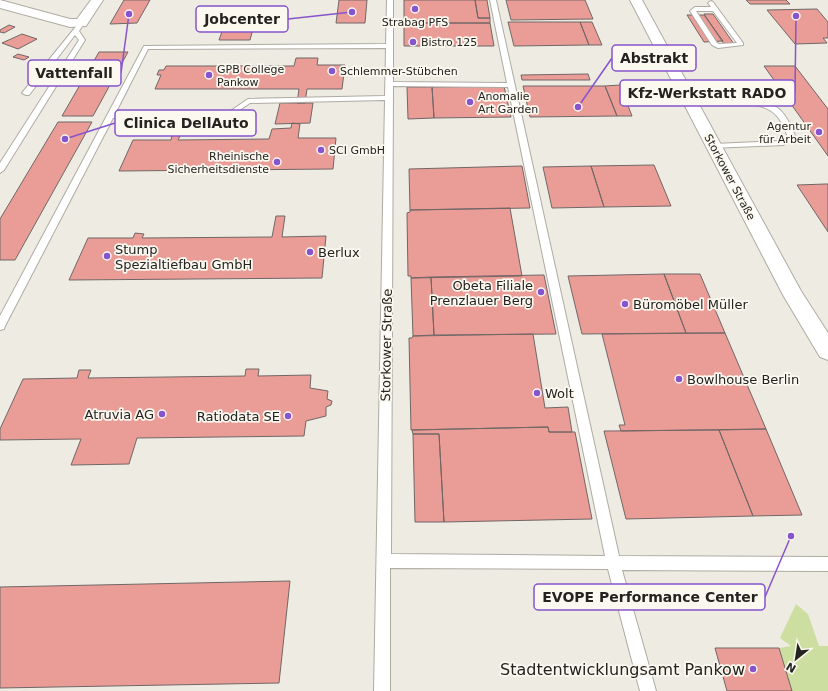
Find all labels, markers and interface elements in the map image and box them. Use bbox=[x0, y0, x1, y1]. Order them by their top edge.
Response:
marker: Strabag PFS bbox=[410, 4, 420, 14]
callout: Jobcenter bbox=[196, 6, 288, 32]
text: Jobcenter bbox=[203, 11, 280, 27]
place label: Strabag PFS bbox=[382, 16, 448, 29]
place label: Bistro 125 bbox=[421, 36, 477, 49]
marker: Bistro 125 bbox=[408, 37, 418, 47]
callout: Abstrakt bbox=[612, 45, 696, 71]
text: Abstrakt bbox=[620, 50, 688, 66]
callout: Vattenfall bbox=[28, 60, 121, 86]
place label: GPB College Pankow bbox=[217, 63, 284, 89]
text: Vattenfall bbox=[35, 65, 113, 81]
place label: Schlemmer-Stübchen bbox=[340, 65, 458, 78]
marker: Schlemmer-Stübchen bbox=[327, 66, 337, 76]
marker: GPB College Pankow bbox=[204, 70, 214, 80]
callout: Kfz-Werkstatt RADO bbox=[620, 80, 795, 106]
text: Kfz-Werkstatt RADO bbox=[628, 85, 786, 101]
place label: Anomalie Art Garden bbox=[478, 90, 538, 116]
marker: Anomalie Art Garden bbox=[465, 97, 475, 107]
callout: Clinica DellAuto bbox=[115, 110, 256, 136]
text: Clinica DellAuto bbox=[123, 115, 249, 131]
place label: Agentur für Arbeit bbox=[759, 120, 812, 146]
marker: Agentur für Arbeit bbox=[814, 127, 824, 137]
street label: Storkower Straße bbox=[701, 132, 758, 223]
place label: SCI GmbH bbox=[329, 144, 385, 157]
marker: SCI GmbH bbox=[316, 145, 326, 155]
place label: Rheinische Sicherheitsdienste bbox=[167, 150, 269, 176]
marker: Rheinische Sicherheitsdienste bbox=[272, 157, 282, 167]
place label: Stump Spezialtiefbau GmbH bbox=[115, 242, 252, 272]
place label: Berlux bbox=[318, 245, 360, 260]
marker: Berlux bbox=[305, 247, 315, 257]
marker: Stump Spezialtiefbau GmbH bbox=[102, 251, 112, 261]
place label: Obeta Filiale Prenzlauer Berg bbox=[430, 278, 533, 308]
marker: Obeta Filiale Prenzlauer Berg bbox=[536, 287, 546, 297]
street label: Storkower Straße bbox=[378, 289, 395, 401]
place label: Büromöbel Müller bbox=[633, 297, 748, 312]
marker: Büromöbel Müller bbox=[620, 299, 630, 309]
place label: Bowlhouse Berlin bbox=[687, 372, 799, 387]
marker: Bowlhouse Berlin bbox=[674, 374, 684, 384]
place label: Wolt bbox=[545, 386, 574, 401]
marker: Wolt bbox=[532, 388, 542, 398]
place label: Atruvia AG bbox=[85, 407, 154, 422]
marker: Atruvia AG bbox=[157, 409, 167, 419]
place label: Ratiodata SE bbox=[197, 409, 280, 424]
marker: Ratiodata SE bbox=[283, 411, 293, 421]
callout: EVOPE Performance Center bbox=[534, 584, 765, 610]
text: EVOPE Performance Center bbox=[542, 589, 758, 605]
north arrow bbox=[776, 639, 816, 679]
text: N bbox=[784, 659, 798, 675]
place label: Stadtentwicklungsamt Pankow bbox=[500, 660, 745, 679]
marker: Stadtentwicklungsamt Pankow bbox=[748, 664, 758, 674]

